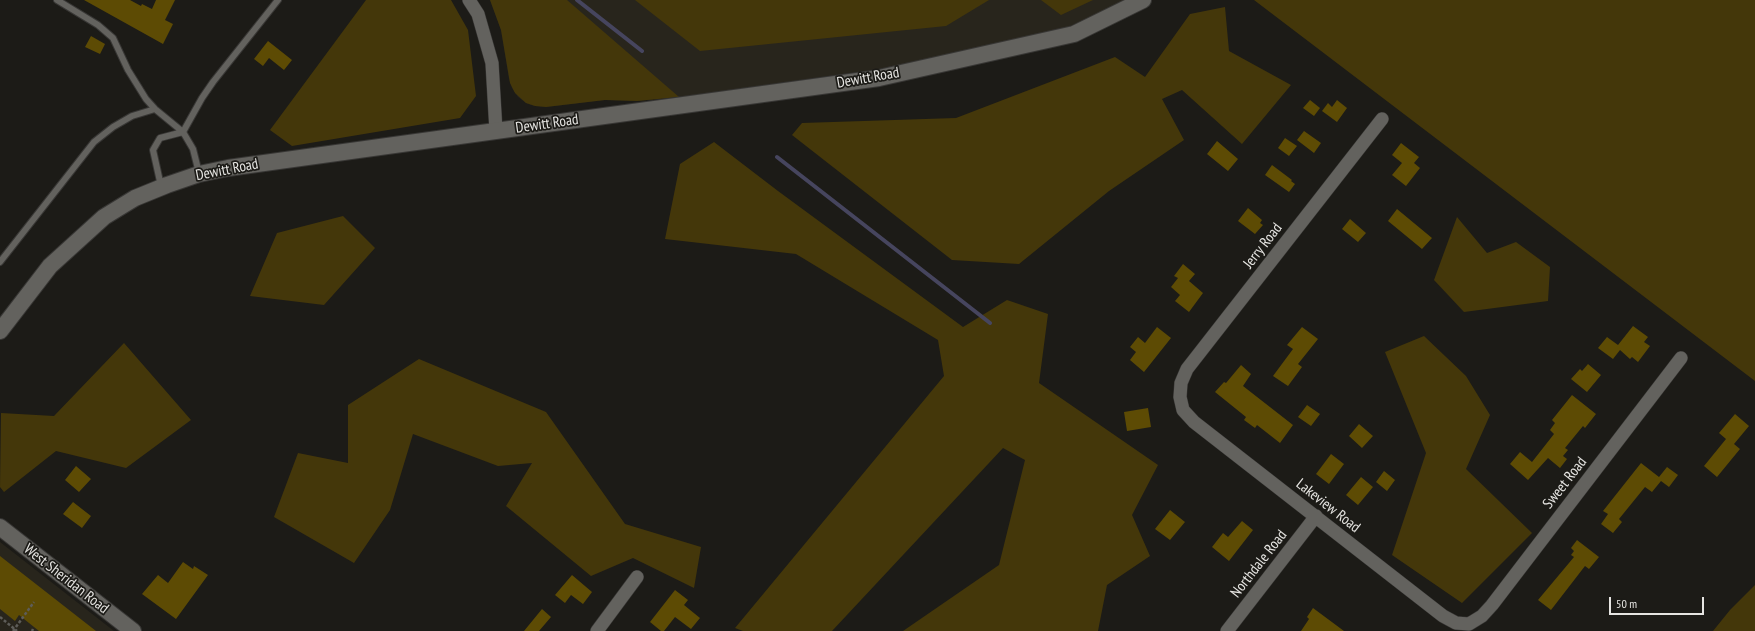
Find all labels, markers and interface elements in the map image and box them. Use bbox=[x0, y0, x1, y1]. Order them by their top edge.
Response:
street label: Dewitt Road bbox=[835, 64, 901, 92]
street label: Dewitt Road bbox=[515, 111, 579, 137]
street label: Dewitt Road bbox=[194, 155, 260, 185]
street label: Jerry Road bbox=[1240, 220, 1286, 272]
street label: Sweet Road bbox=[1539, 454, 1591, 512]
street label: Lakeview Road bbox=[1292, 475, 1364, 537]
street label: Northdale Road bbox=[1227, 527, 1291, 601]
street label: West Sheridan Road bbox=[20, 540, 112, 618]
scale bar bbox=[1611, 589, 1706, 615]
text: 50 m bbox=[1616, 596, 1637, 611]

